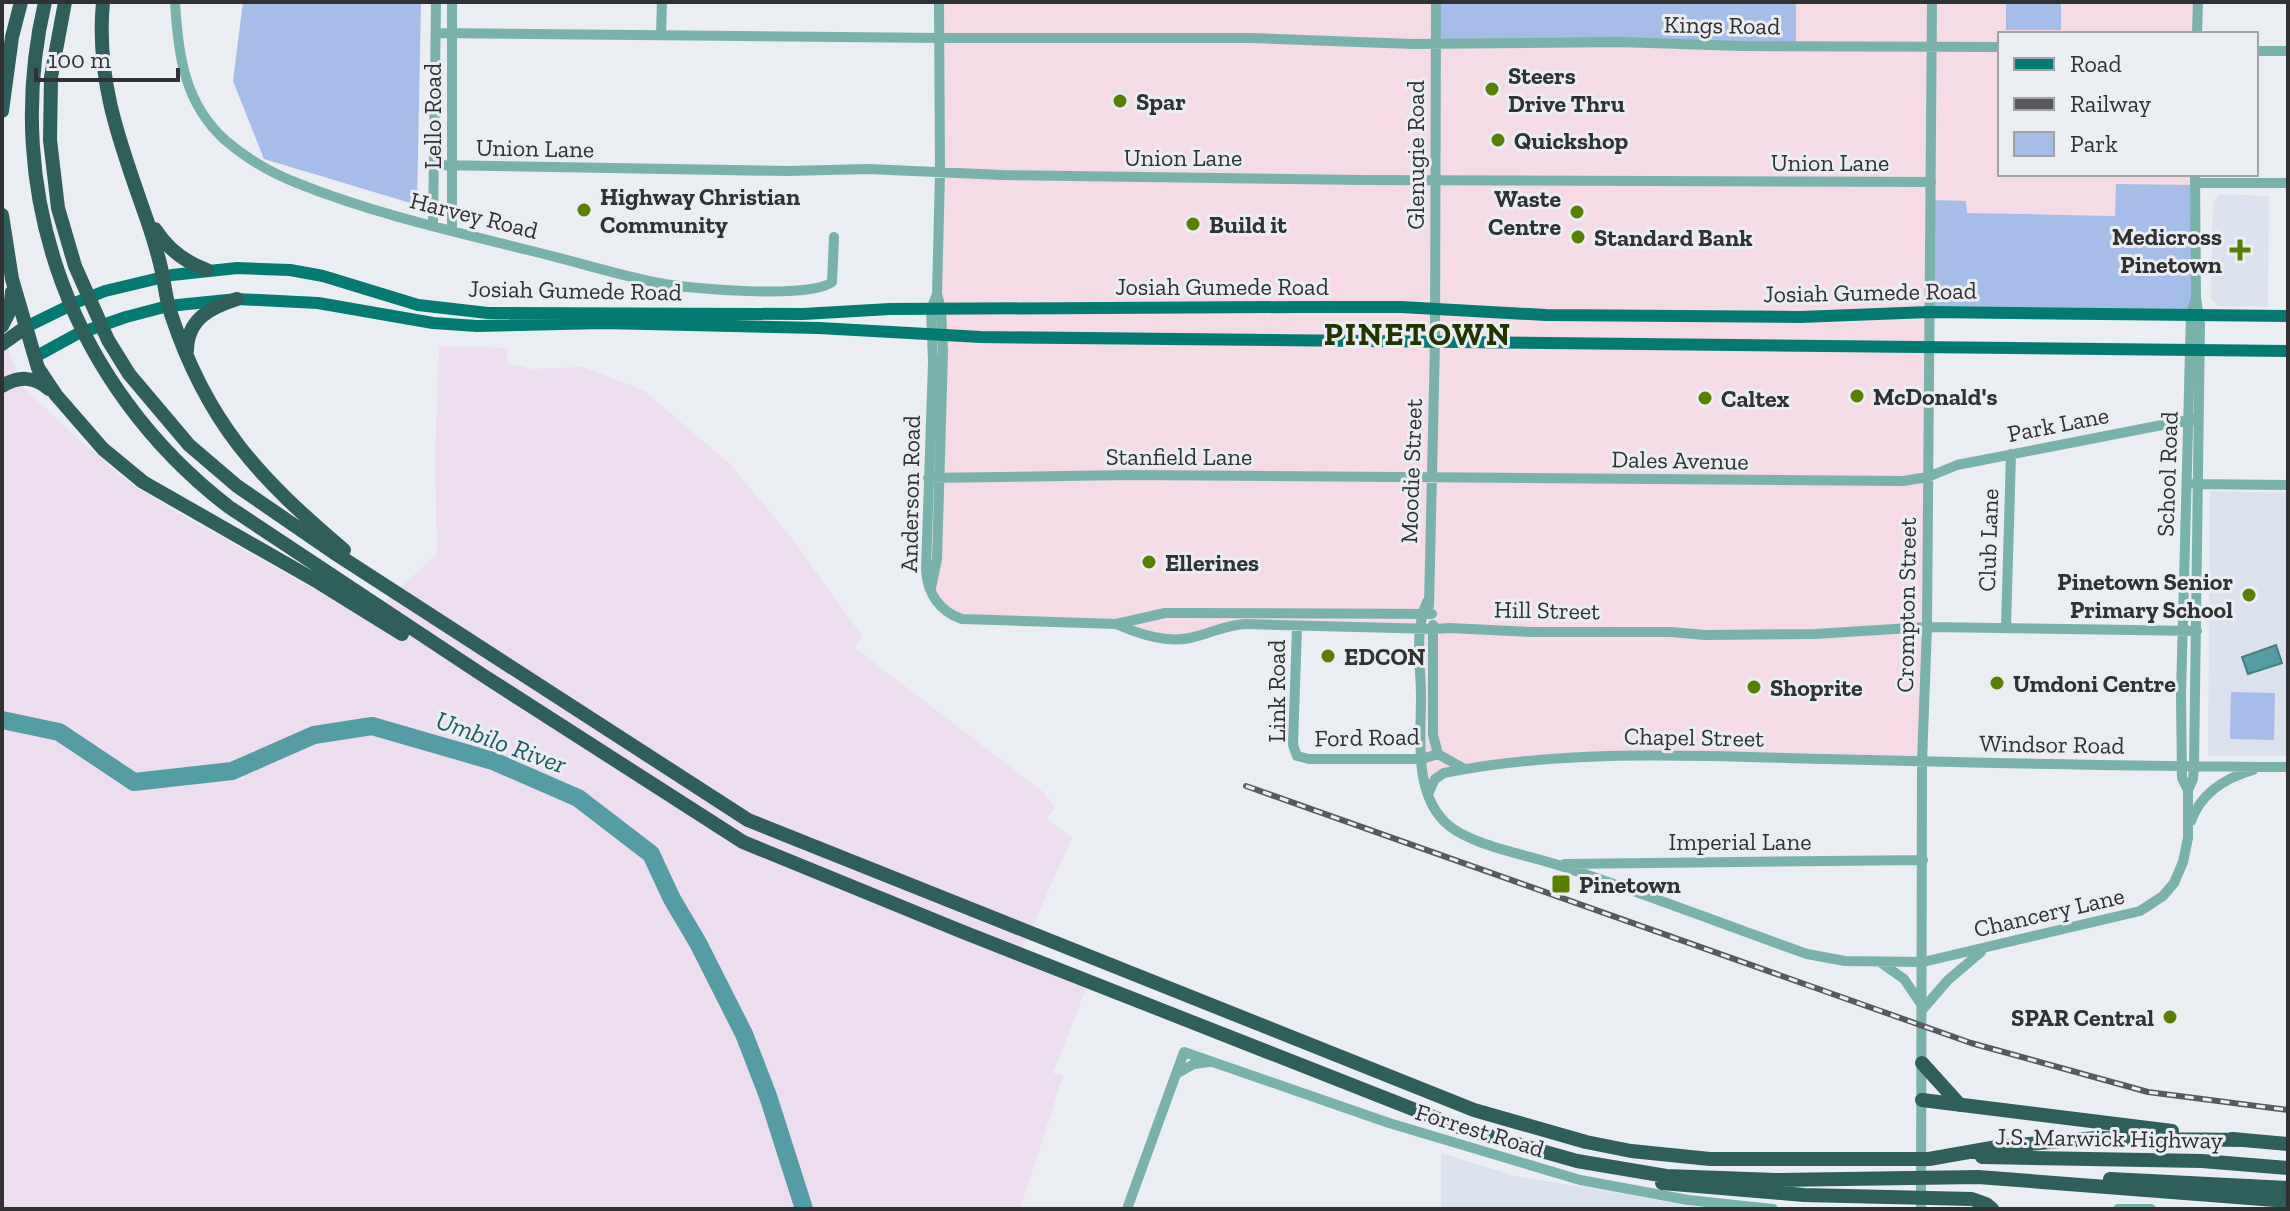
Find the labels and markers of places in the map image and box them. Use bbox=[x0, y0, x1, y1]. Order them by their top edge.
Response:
place label: Steers Drive Thru bbox=[1508, 61, 1625, 118]
marker: Steers Drive Thru bbox=[1483, 80, 1501, 98]
place label: Spar bbox=[1136, 87, 1186, 116]
marker: Spar bbox=[1111, 92, 1129, 110]
place label: Quickshop bbox=[1514, 126, 1629, 155]
marker: Quickshop bbox=[1489, 131, 1507, 149]
place label: Highway Christian Community bbox=[600, 182, 800, 239]
place label: Waste Centre bbox=[1488, 184, 1561, 241]
marker: Highway Christian Community bbox=[575, 201, 593, 219]
marker: Waste Centre bbox=[1568, 203, 1586, 221]
place label: Build it bbox=[1209, 210, 1287, 239]
marker: Build it bbox=[1184, 215, 1202, 233]
place label: Medicross Pinetown bbox=[2112, 222, 2222, 279]
place label: Standard Bank bbox=[1594, 223, 1752, 252]
marker: Standard Bank bbox=[1569, 228, 1587, 246]
marker: Medicross Pinetown bbox=[2229, 239, 2251, 261]
place label: McDonald's bbox=[1873, 382, 1997, 411]
place label: Caltex bbox=[1721, 384, 1790, 413]
marker: McDonald's bbox=[1848, 387, 1866, 405]
marker: Caltex bbox=[1696, 389, 1714, 407]
place label: Ellerines bbox=[1165, 548, 1259, 577]
marker: Ellerines bbox=[1140, 553, 1158, 571]
place label: Pinetown Senior Primary School bbox=[2057, 567, 2233, 624]
marker: Pinetown Senior Primary School bbox=[2240, 586, 2258, 604]
place label: EDCON bbox=[1344, 642, 1426, 671]
marker: EDCON bbox=[1319, 647, 1337, 665]
place label: Umdoni Centre bbox=[2013, 669, 2176, 698]
place label: Shoprite bbox=[1770, 673, 1863, 702]
marker: Umdoni Centre bbox=[1988, 674, 2006, 692]
marker: Shoprite bbox=[1745, 678, 1763, 696]
place label: Pinetown bbox=[1579, 870, 1681, 899]
marker: Pinetown bbox=[1550, 873, 1572, 895]
place label: SPAR Central bbox=[2011, 1003, 2154, 1032]
marker: SPAR Central bbox=[2161, 1008, 2179, 1026]

